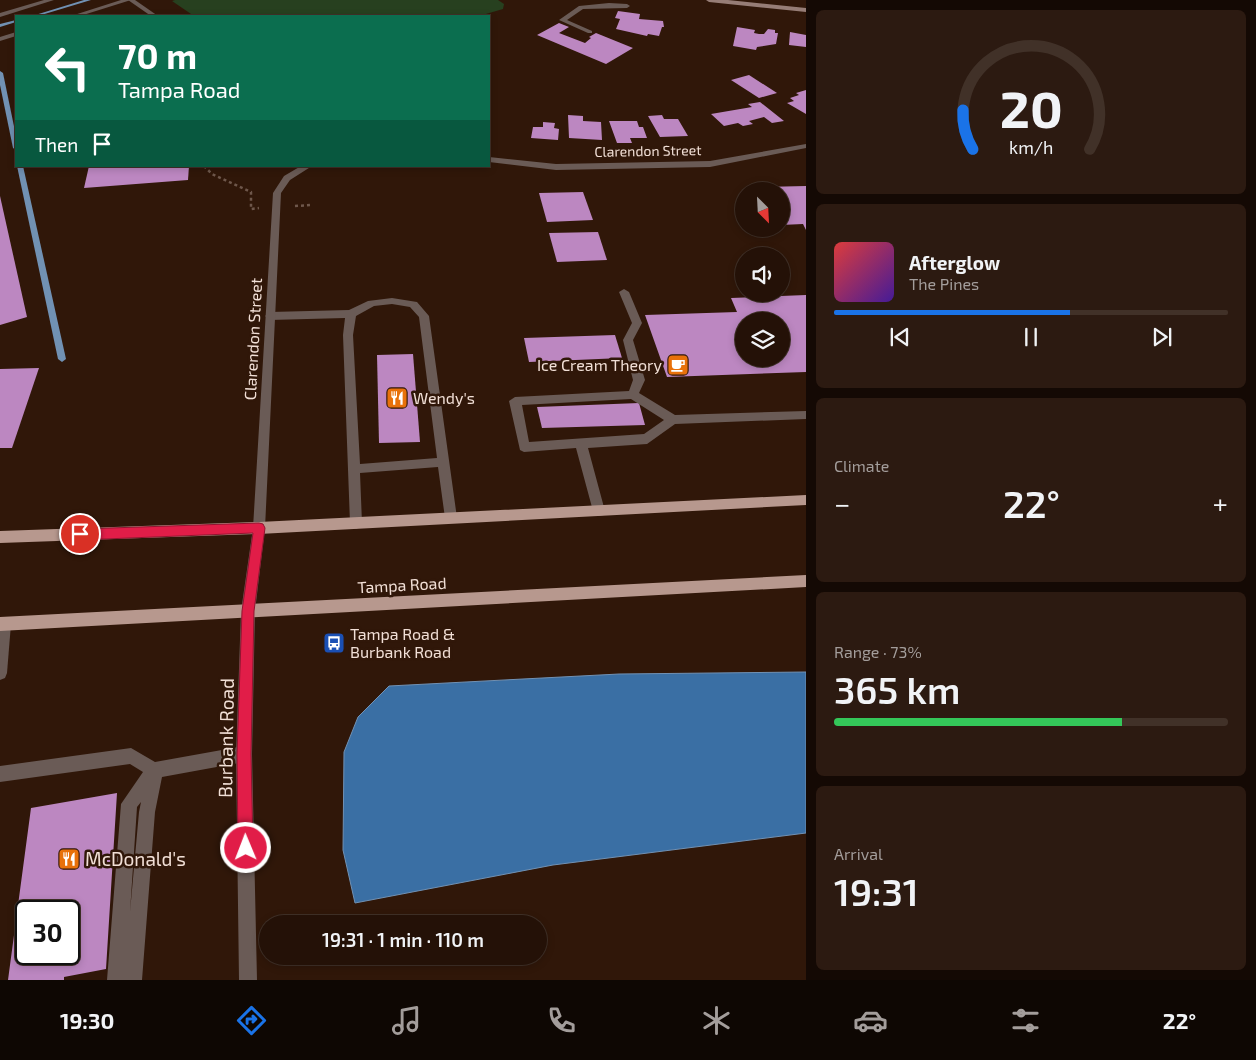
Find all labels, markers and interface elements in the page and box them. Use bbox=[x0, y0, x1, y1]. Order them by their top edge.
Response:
text: 70 m bbox=[118, 34, 197, 76]
icon: left bbox=[35, 35, 100, 100]
text: Tampa Road bbox=[118, 76, 240, 102]
text: 20 bbox=[999, 76, 1063, 138]
icon: arrive bbox=[88, 130, 116, 158]
text: Then bbox=[35, 133, 78, 156]
text: km/h bbox=[1009, 136, 1053, 158]
street label: Clarendon Street bbox=[594, 141, 702, 160]
north arrow bbox=[735, 182, 790, 238]
map controls bbox=[735, 182, 790, 367]
button: sound bbox=[735, 247, 790, 302]
text: Afterglow bbox=[909, 251, 1000, 274]
text: The Pines bbox=[909, 274, 979, 293]
street label: Clarendon Street bbox=[240, 277, 265, 401]
button: layers bbox=[735, 312, 790, 367]
icon: previous bbox=[886, 323, 914, 351]
icon: pause bbox=[1017, 323, 1045, 351]
icon: next bbox=[1148, 323, 1176, 351]
cafe icon: Ice Cream Theory bbox=[666, 353, 690, 377]
place label: Ice Cream Theory bbox=[537, 355, 663, 374]
restaurant icon: Wendy's bbox=[385, 386, 409, 410]
place label: Wendy's bbox=[413, 388, 475, 407]
text: Climate bbox=[834, 456, 889, 475]
text: 22° bbox=[1003, 480, 1060, 526]
text: − bbox=[834, 486, 850, 520]
text: + bbox=[1213, 486, 1228, 520]
pin bbox=[59, 513, 101, 555]
icon: arrive bbox=[66, 520, 94, 548]
street label: Tampa Road bbox=[357, 573, 447, 596]
place label: Tampa Road & Burbank Road bbox=[350, 624, 455, 661]
bus stop icon: Tampa Road & Burbank Road bbox=[322, 631, 346, 655]
text: Range · 73% bbox=[834, 642, 922, 661]
text: 365 km bbox=[834, 666, 960, 712]
street label: Burbank Road bbox=[213, 678, 238, 798]
position arrow bbox=[219, 821, 271, 873]
text: Arrival bbox=[834, 844, 883, 863]
restaurant icon: McDonald's bbox=[57, 847, 81, 871]
place label: McDonald's bbox=[85, 847, 186, 870]
text: 19:31 bbox=[834, 868, 919, 914]
speed limit sign: 30 bbox=[15, 900, 80, 965]
text: 19:31 · 1 min · 110 m bbox=[322, 928, 484, 951]
icon: directions bbox=[234, 1003, 269, 1038]
icon: music bbox=[389, 1003, 424, 1038]
icon: phone bbox=[544, 1003, 579, 1038]
icon: climate bbox=[699, 1003, 734, 1038]
icon: car bbox=[853, 1003, 888, 1038]
icon: filters bbox=[1008, 1003, 1043, 1038]
text: 19:30 bbox=[60, 1007, 114, 1033]
text: 22° bbox=[1163, 1007, 1196, 1033]

